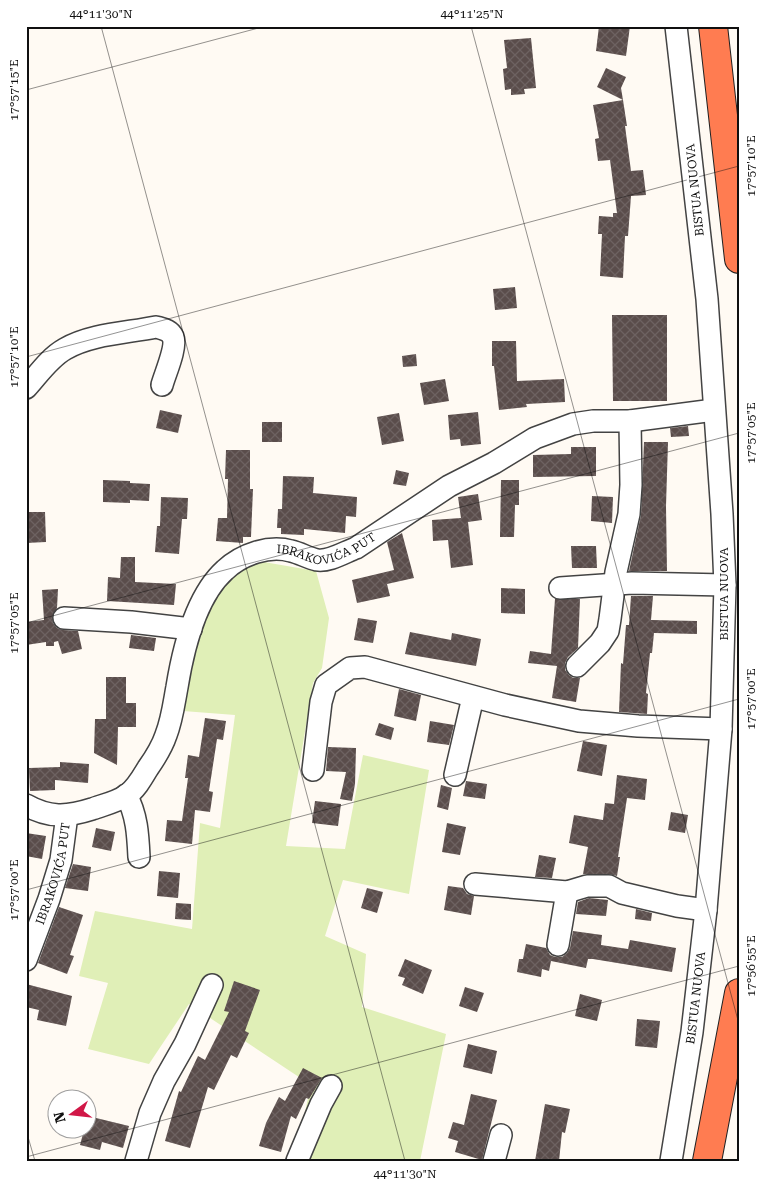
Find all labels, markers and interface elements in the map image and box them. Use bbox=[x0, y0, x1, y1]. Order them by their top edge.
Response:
text: 44°11'30"N bbox=[69, 7, 133, 21]
text: 44°11'25"N bbox=[440, 7, 504, 21]
text: 17°57'15"E bbox=[7, 59, 21, 121]
text: 17°57'10"E bbox=[744, 135, 758, 197]
street label: BISTUA NUOVA bbox=[683, 142, 707, 237]
text: 17°57'10"E bbox=[7, 326, 21, 388]
text: 17°57'05"E bbox=[744, 402, 758, 464]
street label: IBRAKOVIĆA PUT bbox=[276, 530, 378, 568]
street label: BISTUA NUOVA bbox=[717, 547, 731, 641]
text: 17°57'05"E bbox=[7, 592, 21, 654]
text: 17°57'00"E bbox=[744, 668, 758, 730]
street label: IBRAKOVIĆA PUT bbox=[33, 822, 73, 927]
text: 17°57'00"E bbox=[7, 859, 21, 921]
text: 17°56'55"E bbox=[744, 935, 758, 997]
street label: BISTUA NUOVA bbox=[683, 950, 708, 1045]
north arrow bbox=[48, 1090, 98, 1140]
text: N bbox=[50, 1110, 69, 1125]
text: 44°11'30"N bbox=[373, 1167, 437, 1181]

